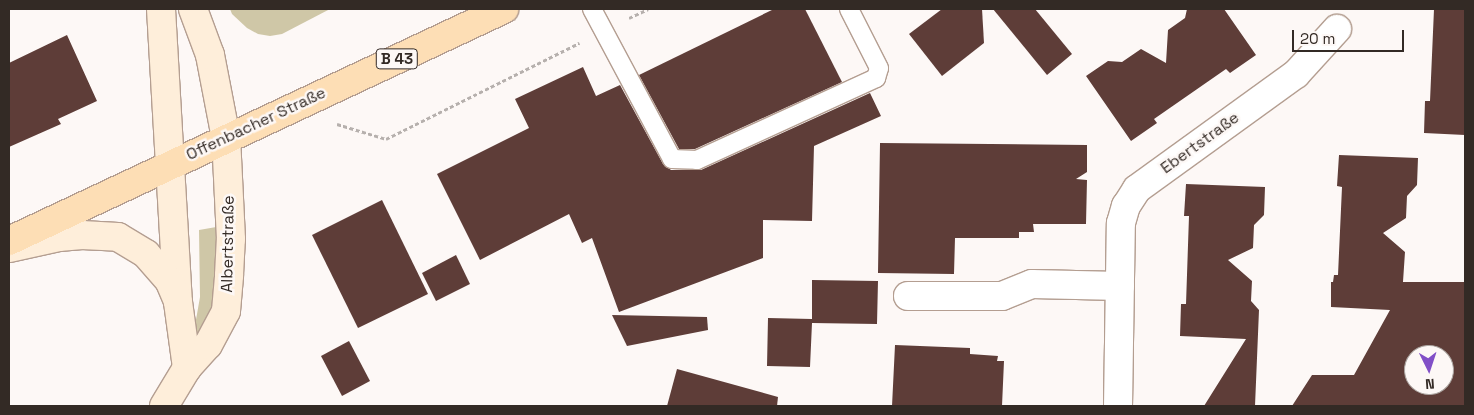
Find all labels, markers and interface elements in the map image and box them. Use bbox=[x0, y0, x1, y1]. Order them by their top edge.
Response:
scale bar bbox=[1294, 20, 1406, 52]
text: 20 m bbox=[1300, 29, 1335, 48]
road number: B 43 bbox=[376, 46, 418, 72]
street label: Offenbacher Straße bbox=[183, 83, 329, 165]
street label: Ebertstraße bbox=[1157, 108, 1243, 178]
street label: Albertstraße bbox=[218, 195, 238, 293]
north arrow bbox=[1404, 345, 1454, 395]
text: N bbox=[1425, 375, 1435, 393]

